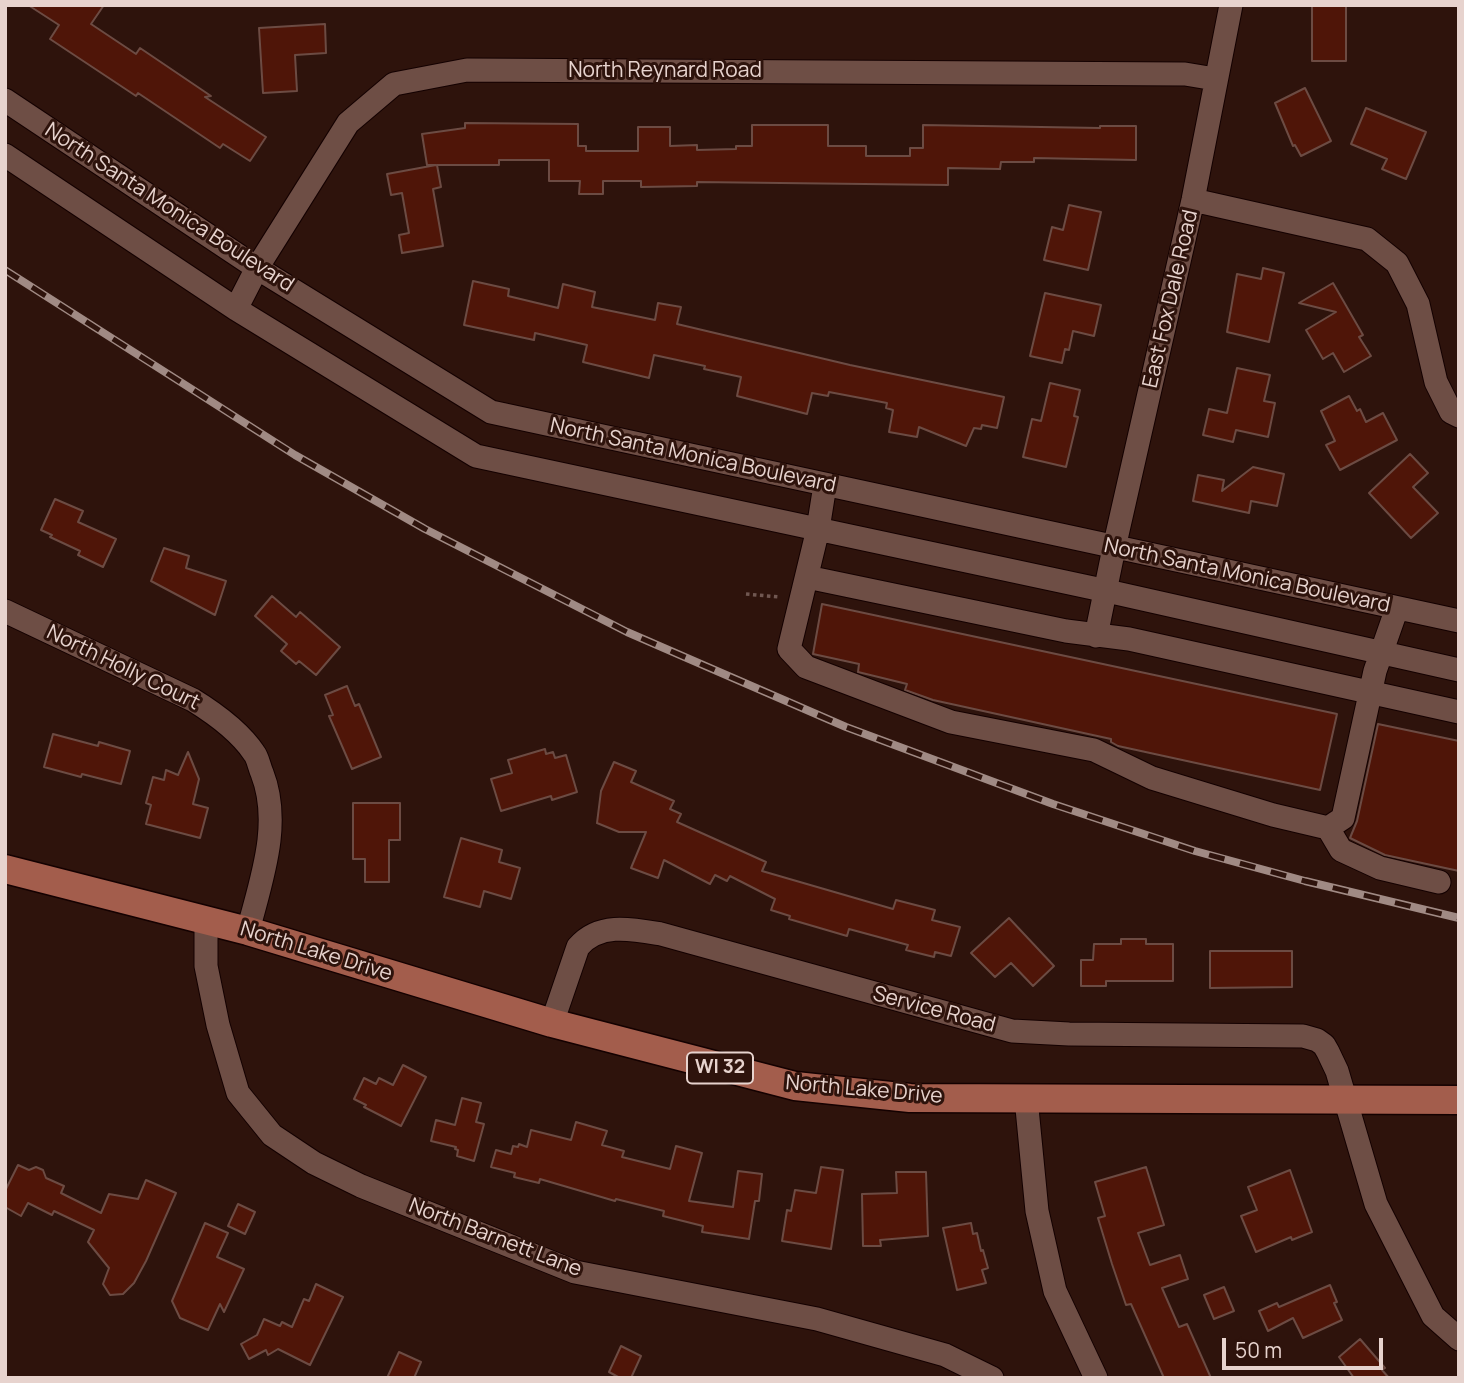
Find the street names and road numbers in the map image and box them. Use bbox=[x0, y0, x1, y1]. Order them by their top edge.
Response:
street label: North Reynard Road bbox=[568, 58, 762, 84]
street label: North Santa Monica Boulevard bbox=[40, 118, 298, 298]
street label: East Fox Dale Road bbox=[1138, 208, 1204, 390]
street label: North Santa Monica Boulevard bbox=[548, 413, 838, 499]
street label: North Santa Monica Boulevard bbox=[1102, 533, 1392, 619]
street label: North Holly Court bbox=[42, 620, 204, 716]
street label: North Lake Drive bbox=[237, 917, 395, 987]
street label: Service Road bbox=[870, 982, 998, 1038]
road number: WI 32 bbox=[687, 1052, 753, 1084]
street label: North Lake Drive bbox=[784, 1071, 944, 1109]
street label: North Barnett Lane bbox=[405, 1193, 585, 1283]

